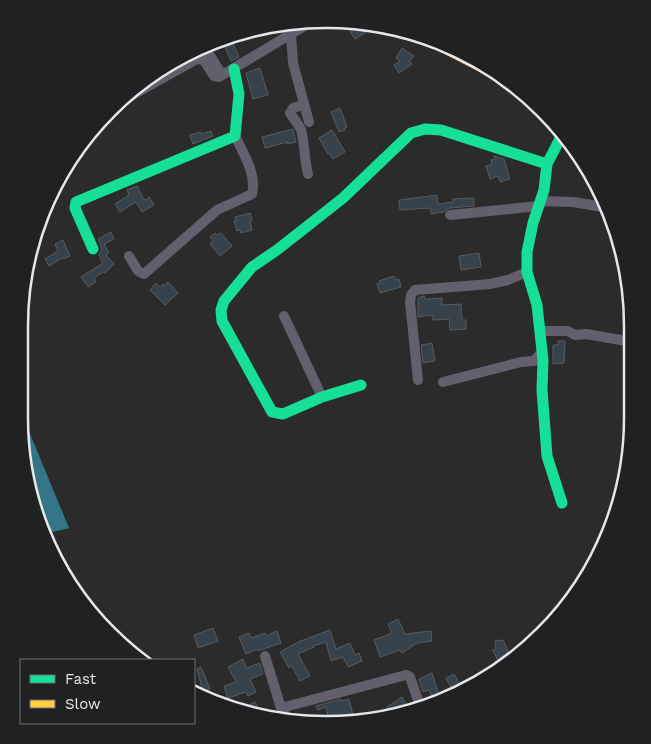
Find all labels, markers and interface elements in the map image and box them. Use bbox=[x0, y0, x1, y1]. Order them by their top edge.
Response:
legend bbox=[20, 659, 195, 724]
text: Fast bbox=[65, 670, 97, 688]
text: Slow bbox=[65, 695, 101, 713]

